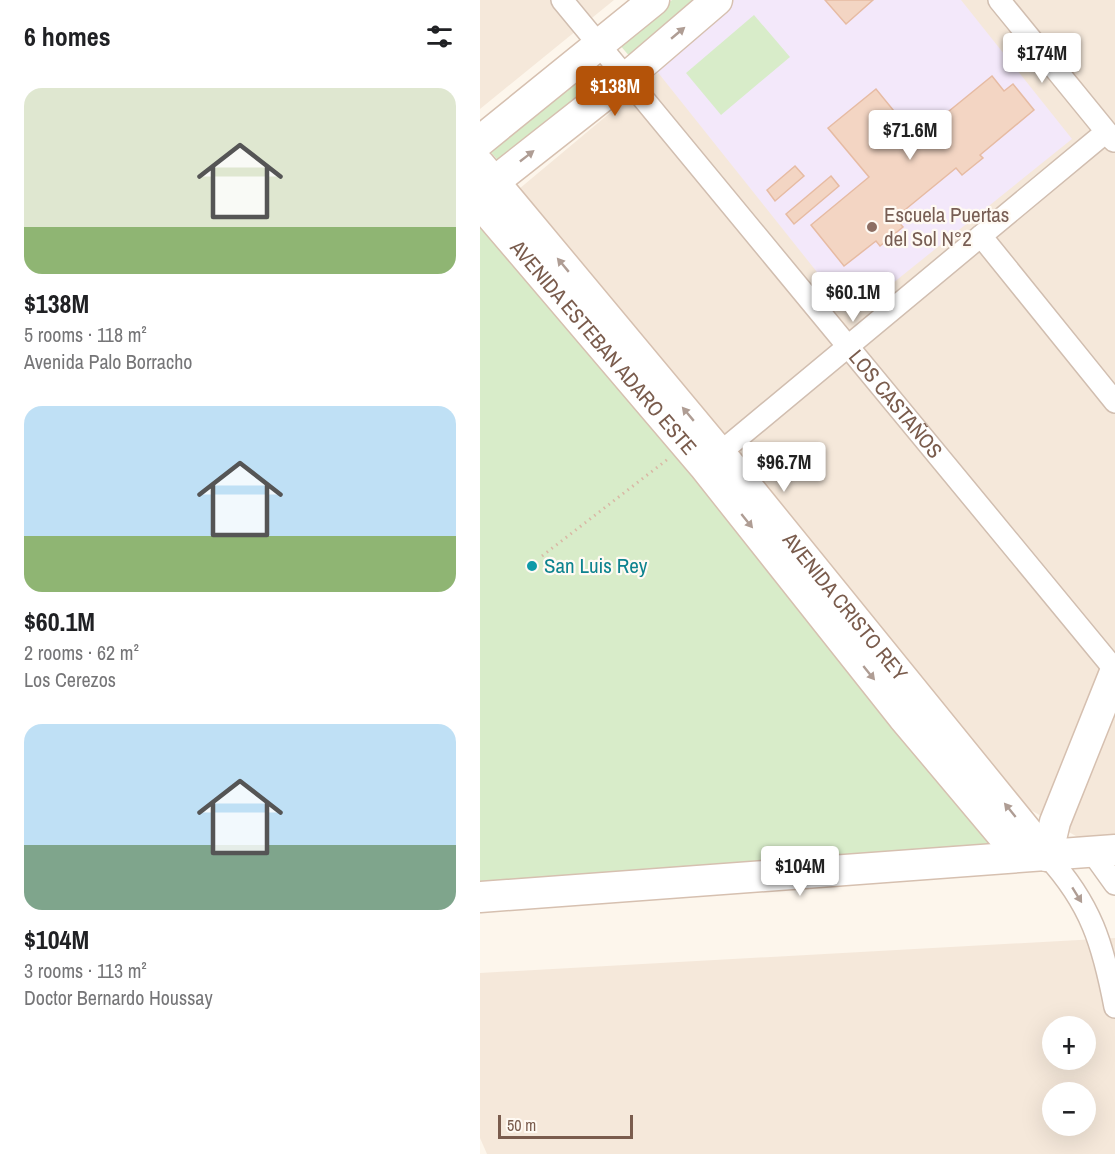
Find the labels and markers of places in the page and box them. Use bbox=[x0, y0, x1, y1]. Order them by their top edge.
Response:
pin: $174M bbox=[1000, 33, 1084, 84]
pin: $138M bbox=[573, 66, 657, 117]
pin: $71.6M bbox=[861, 110, 959, 161]
place label: Escuela Puertas del Sol N°2 bbox=[884, 200, 1009, 253]
marker: Escuela Puertas del Sol N°2 bbox=[865, 220, 879, 234]
pin: $60.1M bbox=[804, 272, 902, 323]
pin: $96.7M bbox=[735, 442, 833, 493]
place label: San Luis Rey bbox=[544, 551, 648, 580]
marker: San Luis Rey bbox=[525, 559, 539, 573]
pin: $104M bbox=[758, 846, 842, 897]

